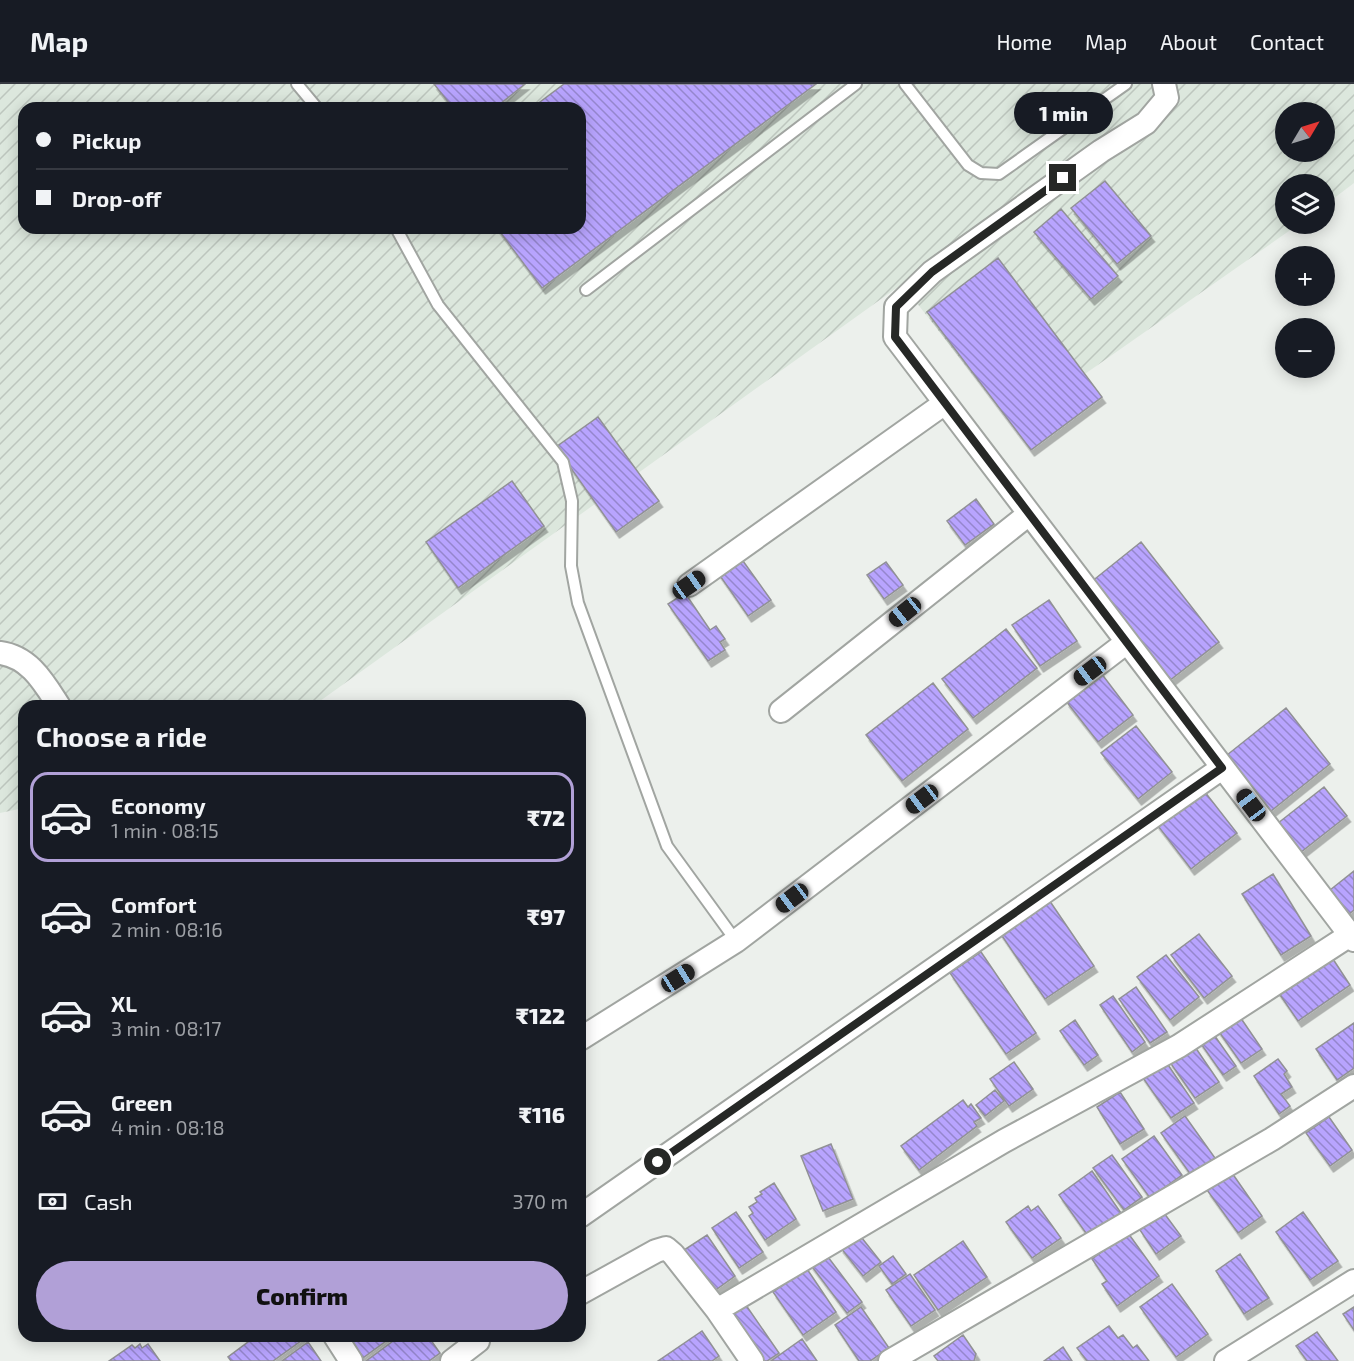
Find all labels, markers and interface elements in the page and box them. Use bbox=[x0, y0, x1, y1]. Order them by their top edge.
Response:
text: Map bbox=[30, 24, 88, 58]
text: Home bbox=[996, 29, 1052, 54]
text: Map bbox=[1085, 29, 1127, 54]
text: About bbox=[1160, 29, 1217, 54]
text: Contact bbox=[1250, 29, 1324, 54]
callout: 1 min bbox=[1014, 91, 1112, 133]
text: 1 min bbox=[1039, 101, 1088, 125]
north arrow bbox=[1275, 102, 1335, 162]
map controls bbox=[1275, 102, 1335, 378]
text: Pickup bbox=[72, 127, 141, 153]
route end bbox=[1049, 164, 1076, 191]
button: layers bbox=[1275, 174, 1335, 234]
text: Drop-off bbox=[72, 185, 161, 211]
button: + bbox=[1275, 246, 1335, 306]
button: − bbox=[1275, 318, 1335, 378]
car bbox=[669, 567, 709, 603]
car bbox=[885, 594, 925, 630]
car bbox=[1070, 653, 1110, 689]
text: Choose a ride bbox=[36, 720, 207, 752]
car bbox=[902, 781, 942, 817]
car bbox=[1233, 785, 1269, 825]
icon: car bbox=[39, 790, 93, 844]
text: Economy bbox=[111, 792, 206, 818]
text: ₹72 bbox=[527, 804, 565, 830]
text: 1 min · 08:15 bbox=[111, 818, 219, 842]
car bbox=[772, 880, 812, 916]
icon: car bbox=[39, 889, 93, 943]
text: Comfort bbox=[111, 891, 196, 917]
text: ₹97 bbox=[527, 903, 565, 929]
text: 2 min · 08:16 bbox=[111, 917, 223, 941]
car bbox=[658, 961, 698, 995]
icon: car bbox=[39, 988, 93, 1042]
text: XL bbox=[111, 990, 137, 1016]
text: ₹122 bbox=[516, 1002, 565, 1028]
text: 3 min · 08:17 bbox=[111, 1016, 221, 1040]
icon: car bbox=[39, 1087, 93, 1141]
text: Green bbox=[111, 1089, 173, 1115]
text: ₹116 bbox=[519, 1101, 565, 1127]
text: 4 min · 08:18 bbox=[111, 1115, 225, 1139]
route start bbox=[644, 1148, 671, 1175]
icon: cash bbox=[36, 1185, 69, 1218]
text: Cash bbox=[84, 1188, 133, 1214]
text: 370 m bbox=[513, 1189, 568, 1213]
button: Confirm bbox=[36, 1261, 568, 1330]

